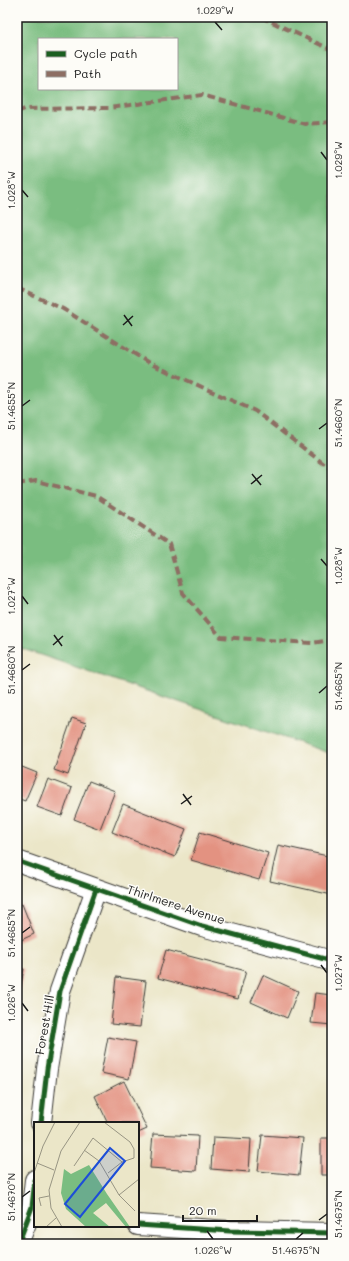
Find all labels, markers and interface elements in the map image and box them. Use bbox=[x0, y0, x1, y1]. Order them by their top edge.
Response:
text: 1.029°W bbox=[196, 3, 234, 17]
legend bbox=[38, 38, 178, 90]
text: Cycle path bbox=[74, 45, 137, 61]
text: Path bbox=[74, 65, 101, 81]
text: 1.029°W bbox=[331, 141, 345, 179]
text: 1.028°W bbox=[4, 171, 18, 209]
text: 51.4655°N bbox=[4, 382, 18, 430]
text: 51.4660°N bbox=[331, 399, 345, 447]
text: 1.028°W bbox=[331, 547, 345, 585]
text: 1.027°W bbox=[4, 577, 18, 615]
text: 51.4660°N bbox=[4, 646, 18, 694]
text: 51.4665°N bbox=[331, 662, 345, 710]
street label: Thirlmere Avenue bbox=[125, 881, 227, 927]
text: 51.4665°N bbox=[4, 909, 18, 957]
text: 1.027°W bbox=[331, 954, 345, 992]
text: 1.026°W bbox=[4, 984, 18, 1022]
street label: Forest Hill bbox=[31, 994, 57, 1056]
inset map bbox=[34, 1122, 139, 1227]
text: 51.4670°N bbox=[4, 1173, 18, 1221]
text: 51.4675°N bbox=[331, 1190, 345, 1238]
scale bar bbox=[183, 1197, 257, 1223]
text: 20 m bbox=[189, 1202, 217, 1218]
text: 1.026°W bbox=[194, 1243, 232, 1257]
text: 51.4675°N bbox=[272, 1243, 320, 1257]

